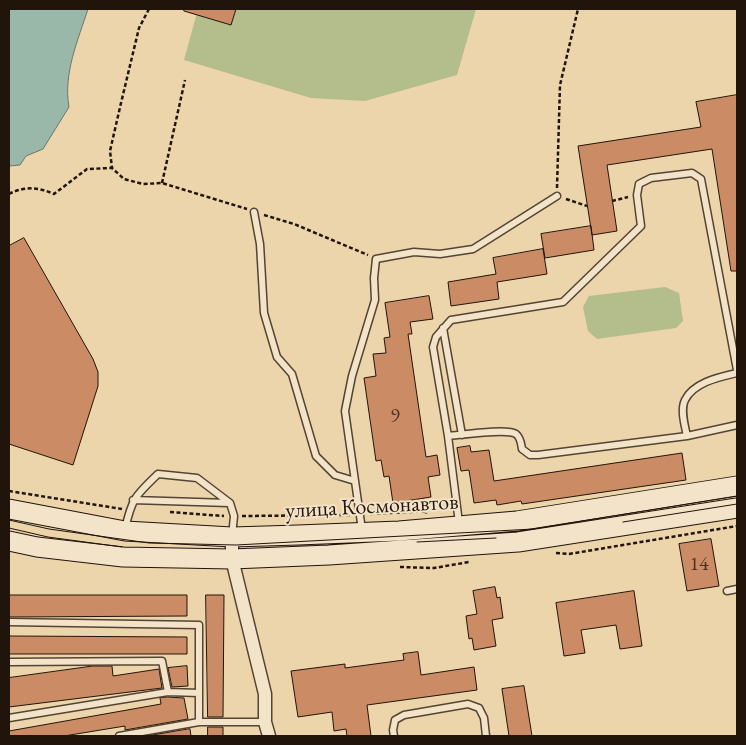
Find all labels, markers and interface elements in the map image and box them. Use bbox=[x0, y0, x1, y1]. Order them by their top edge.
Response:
house number: 9 bbox=[390, 405, 400, 429]
street label: улица Космонавтов bbox=[285, 489, 459, 525]
house number: 14 bbox=[689, 553, 709, 577]

